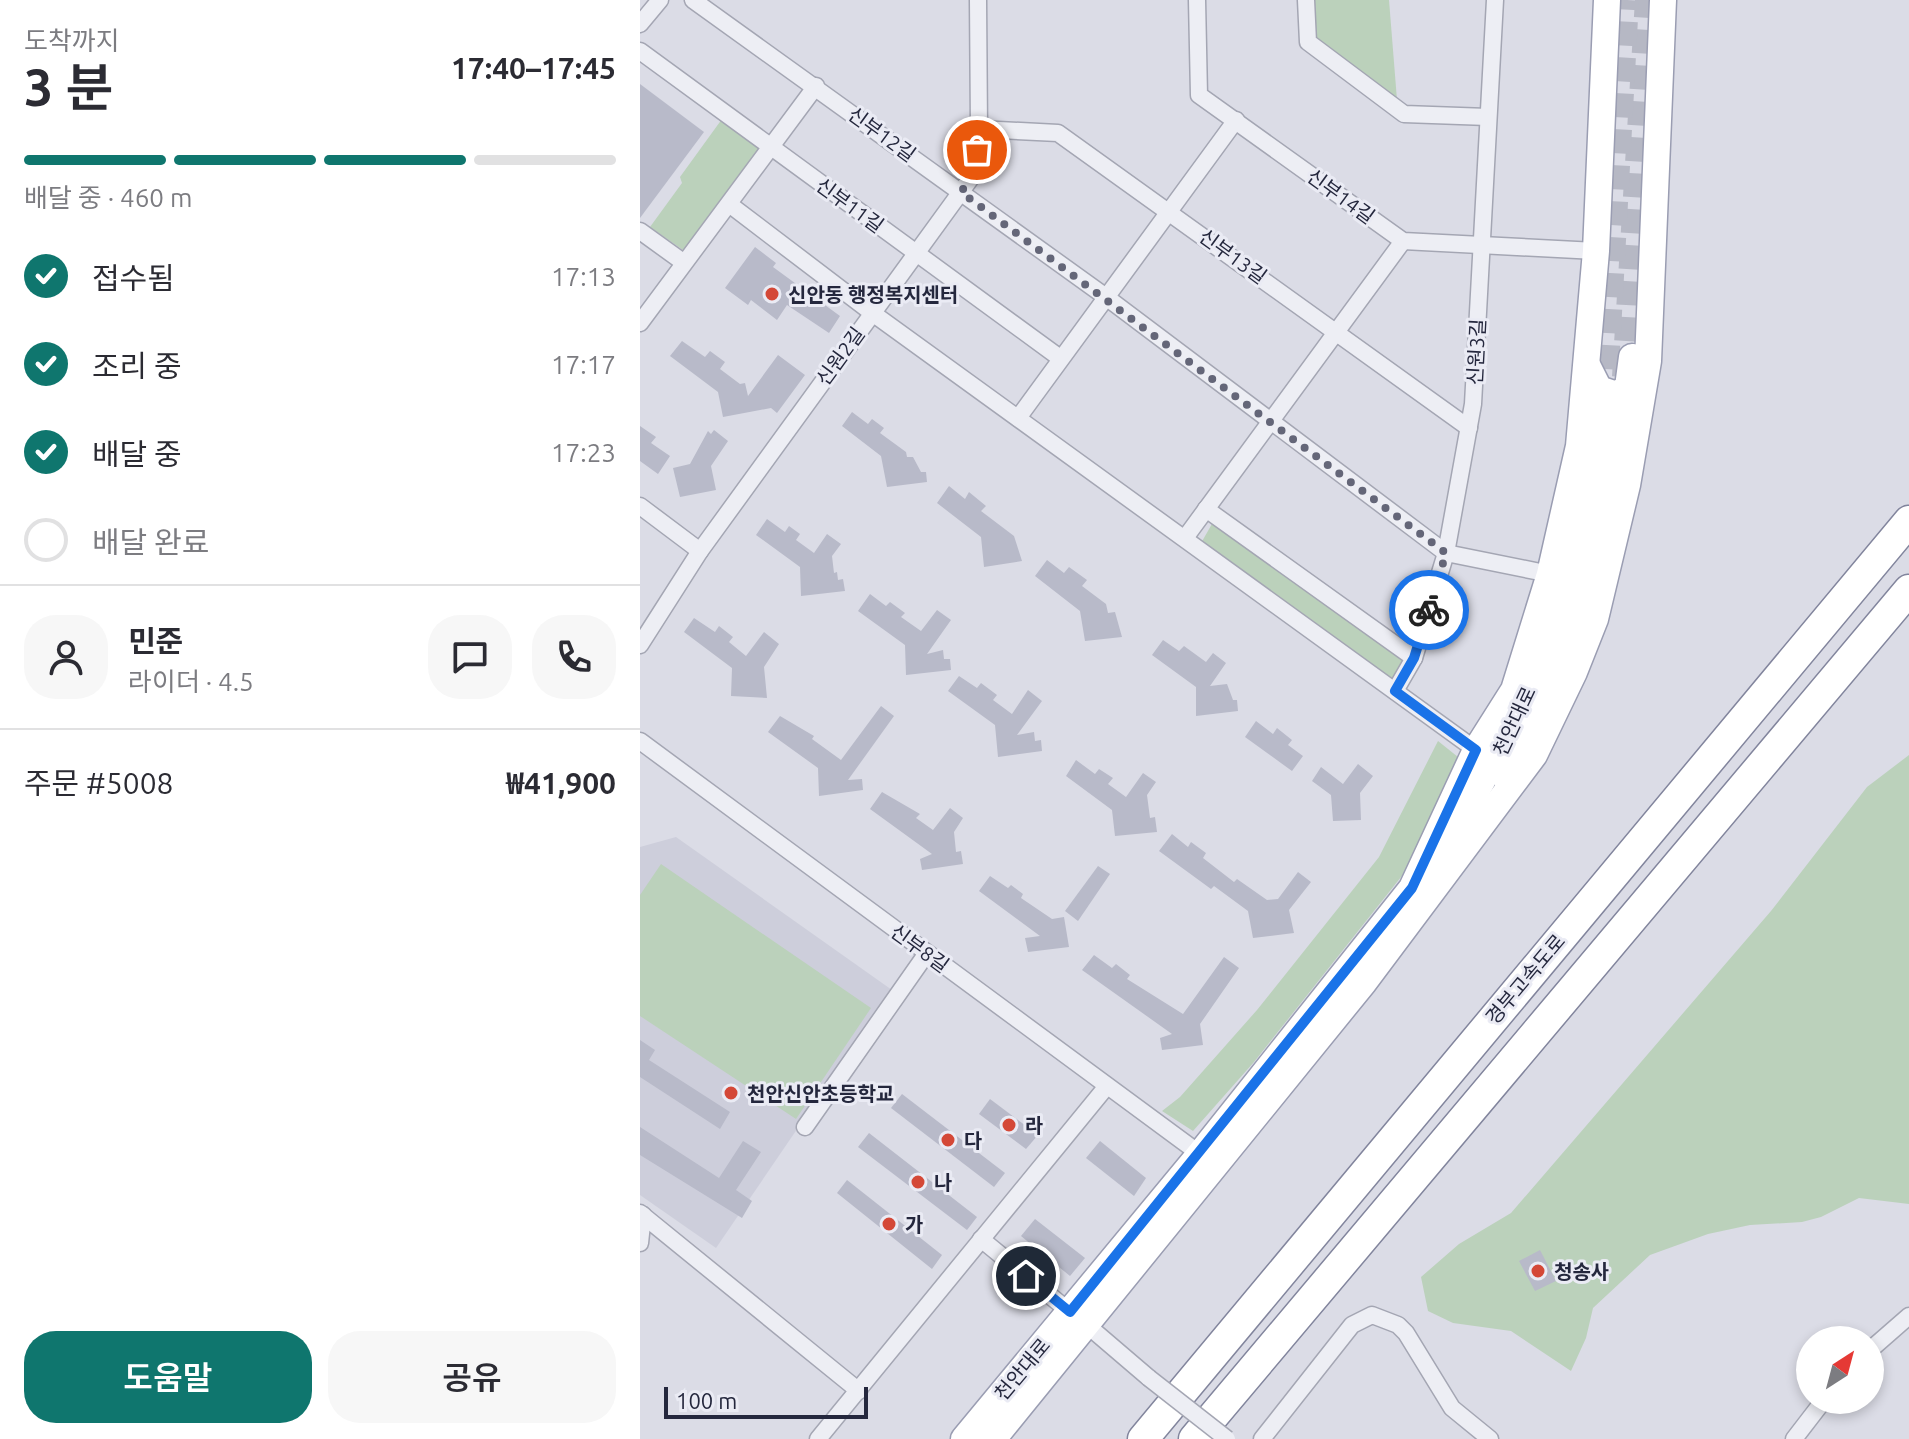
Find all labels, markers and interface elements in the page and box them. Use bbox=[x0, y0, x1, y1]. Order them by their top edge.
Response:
text: 도착까지 bbox=[24, 26, 120, 55]
text: 17:40–17:45 bbox=[451, 51, 616, 85]
text: 3 분 bbox=[24, 58, 114, 116]
street label: 신부12길 bbox=[844, 102, 920, 166]
pin bbox=[943, 116, 1011, 184]
icon: bag bbox=[955, 128, 999, 172]
street label: 신부14길 bbox=[1303, 164, 1379, 228]
street label: 신부11길 bbox=[812, 173, 888, 237]
text: 배달 중 · 460 m bbox=[24, 183, 192, 212]
street label: 신부13길 bbox=[1195, 224, 1271, 288]
icon: check bbox=[24, 254, 68, 298]
text: 접수됨 bbox=[92, 261, 175, 295]
text: 17:13 bbox=[551, 262, 616, 291]
place label: 신안동 행정복지센터 bbox=[788, 283, 958, 306]
marker: 신안동 행정복지센터 bbox=[763, 285, 781, 303]
street label: 신원3길 bbox=[1463, 318, 1489, 386]
street label: 신원2길 bbox=[811, 322, 869, 390]
icon: check bbox=[24, 342, 68, 386]
text: 조리 중 bbox=[92, 349, 182, 383]
text: 17:17 bbox=[551, 350, 616, 379]
icon: check bbox=[24, 430, 68, 474]
text: 배달 중 bbox=[92, 437, 182, 471]
text: 17:23 bbox=[551, 438, 616, 467]
text: 배달 완료 bbox=[92, 525, 209, 559]
courier bbox=[1389, 570, 1469, 650]
icon: bike bbox=[1407, 588, 1451, 632]
button: person bbox=[24, 615, 108, 699]
button: chat bbox=[428, 615, 512, 699]
button: phone bbox=[532, 615, 616, 699]
text: 민준 bbox=[128, 624, 183, 658]
text: 라이더 · 4.5 bbox=[128, 667, 254, 696]
street label: 천안대로 bbox=[1488, 683, 1540, 759]
text: 주문 #5008 bbox=[24, 766, 174, 800]
text: ₩41,900 bbox=[506, 766, 616, 800]
street label: 신부8길 bbox=[886, 919, 954, 977]
street label: 경부고속도로 bbox=[1481, 929, 1569, 1029]
place label: 천안신안초등학교 bbox=[747, 1082, 894, 1105]
marker: 천안신안초등학교 bbox=[722, 1084, 740, 1102]
place label: 라 bbox=[1025, 1114, 1043, 1137]
marker: 라 bbox=[1000, 1116, 1018, 1134]
place label: 다 bbox=[964, 1129, 982, 1152]
marker: 다 bbox=[939, 1131, 957, 1149]
place label: 나 bbox=[934, 1171, 952, 1194]
marker: 나 bbox=[909, 1173, 927, 1191]
place label: 가 bbox=[905, 1213, 923, 1236]
marker: 가 bbox=[880, 1215, 898, 1233]
pin bbox=[992, 1242, 1060, 1310]
icon: home bbox=[1004, 1254, 1048, 1298]
place label: 청송사 bbox=[1554, 1260, 1609, 1283]
marker: 청송사 bbox=[1529, 1262, 1547, 1280]
north arrow bbox=[1796, 1326, 1884, 1414]
map controls bbox=[1796, 1326, 1884, 1414]
button: 도움말 bbox=[24, 1331, 312, 1423]
button: 공유 bbox=[328, 1331, 616, 1423]
street label: 천안대로 bbox=[990, 1333, 1054, 1405]
scale bar bbox=[664, 1383, 868, 1419]
text: 100 m bbox=[676, 1388, 737, 1413]

